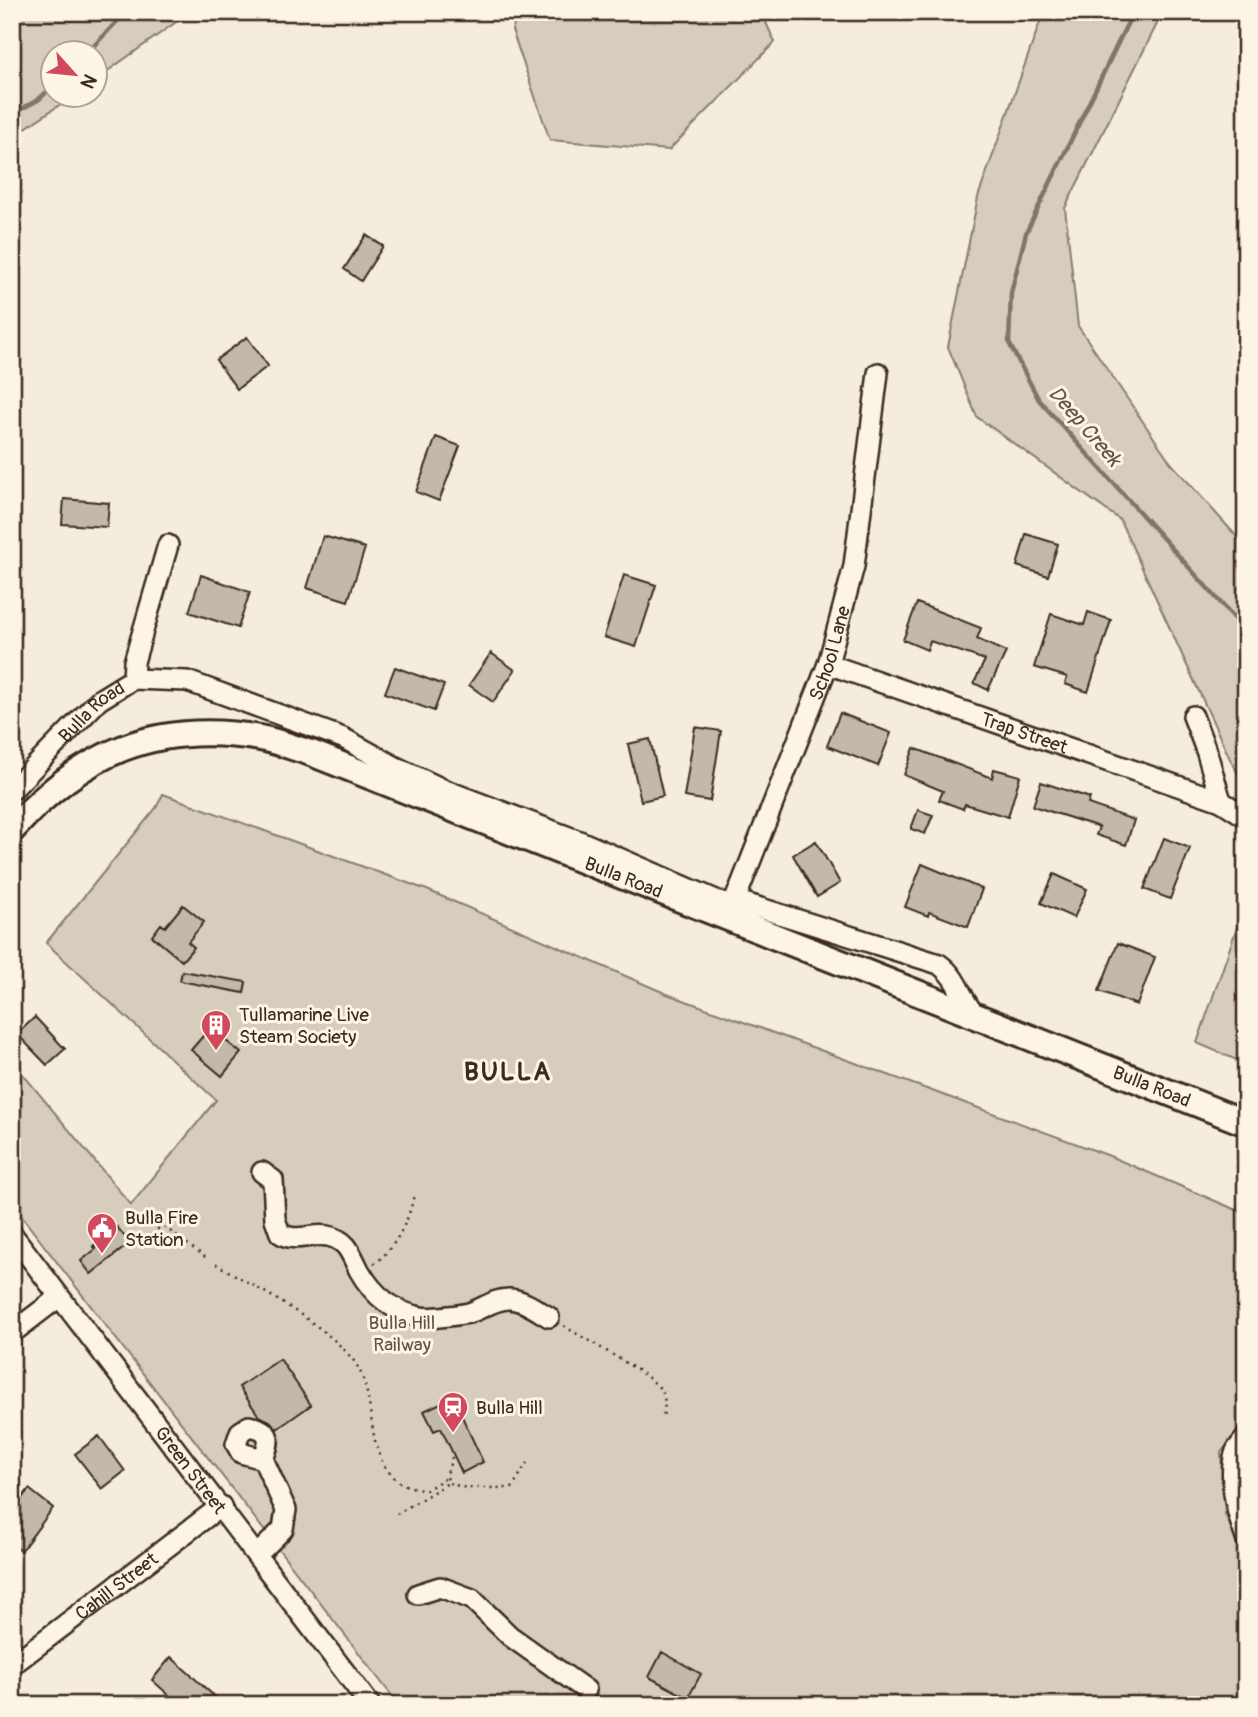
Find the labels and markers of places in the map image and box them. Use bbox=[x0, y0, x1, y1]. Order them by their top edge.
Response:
place label: Tullamarine Live Steam Society bbox=[239, 1003, 370, 1049]
building icon: Tullamarine Live Steam Society bbox=[199, 1008, 233, 1052]
place label: Bulla Fire Station bbox=[125, 1206, 199, 1252]
public building icon: Bulla Fire Station bbox=[85, 1211, 119, 1255]
station icon: Bulla Hill bbox=[436, 1390, 470, 1434]
place label: Bulla Hill bbox=[476, 1396, 543, 1420]

